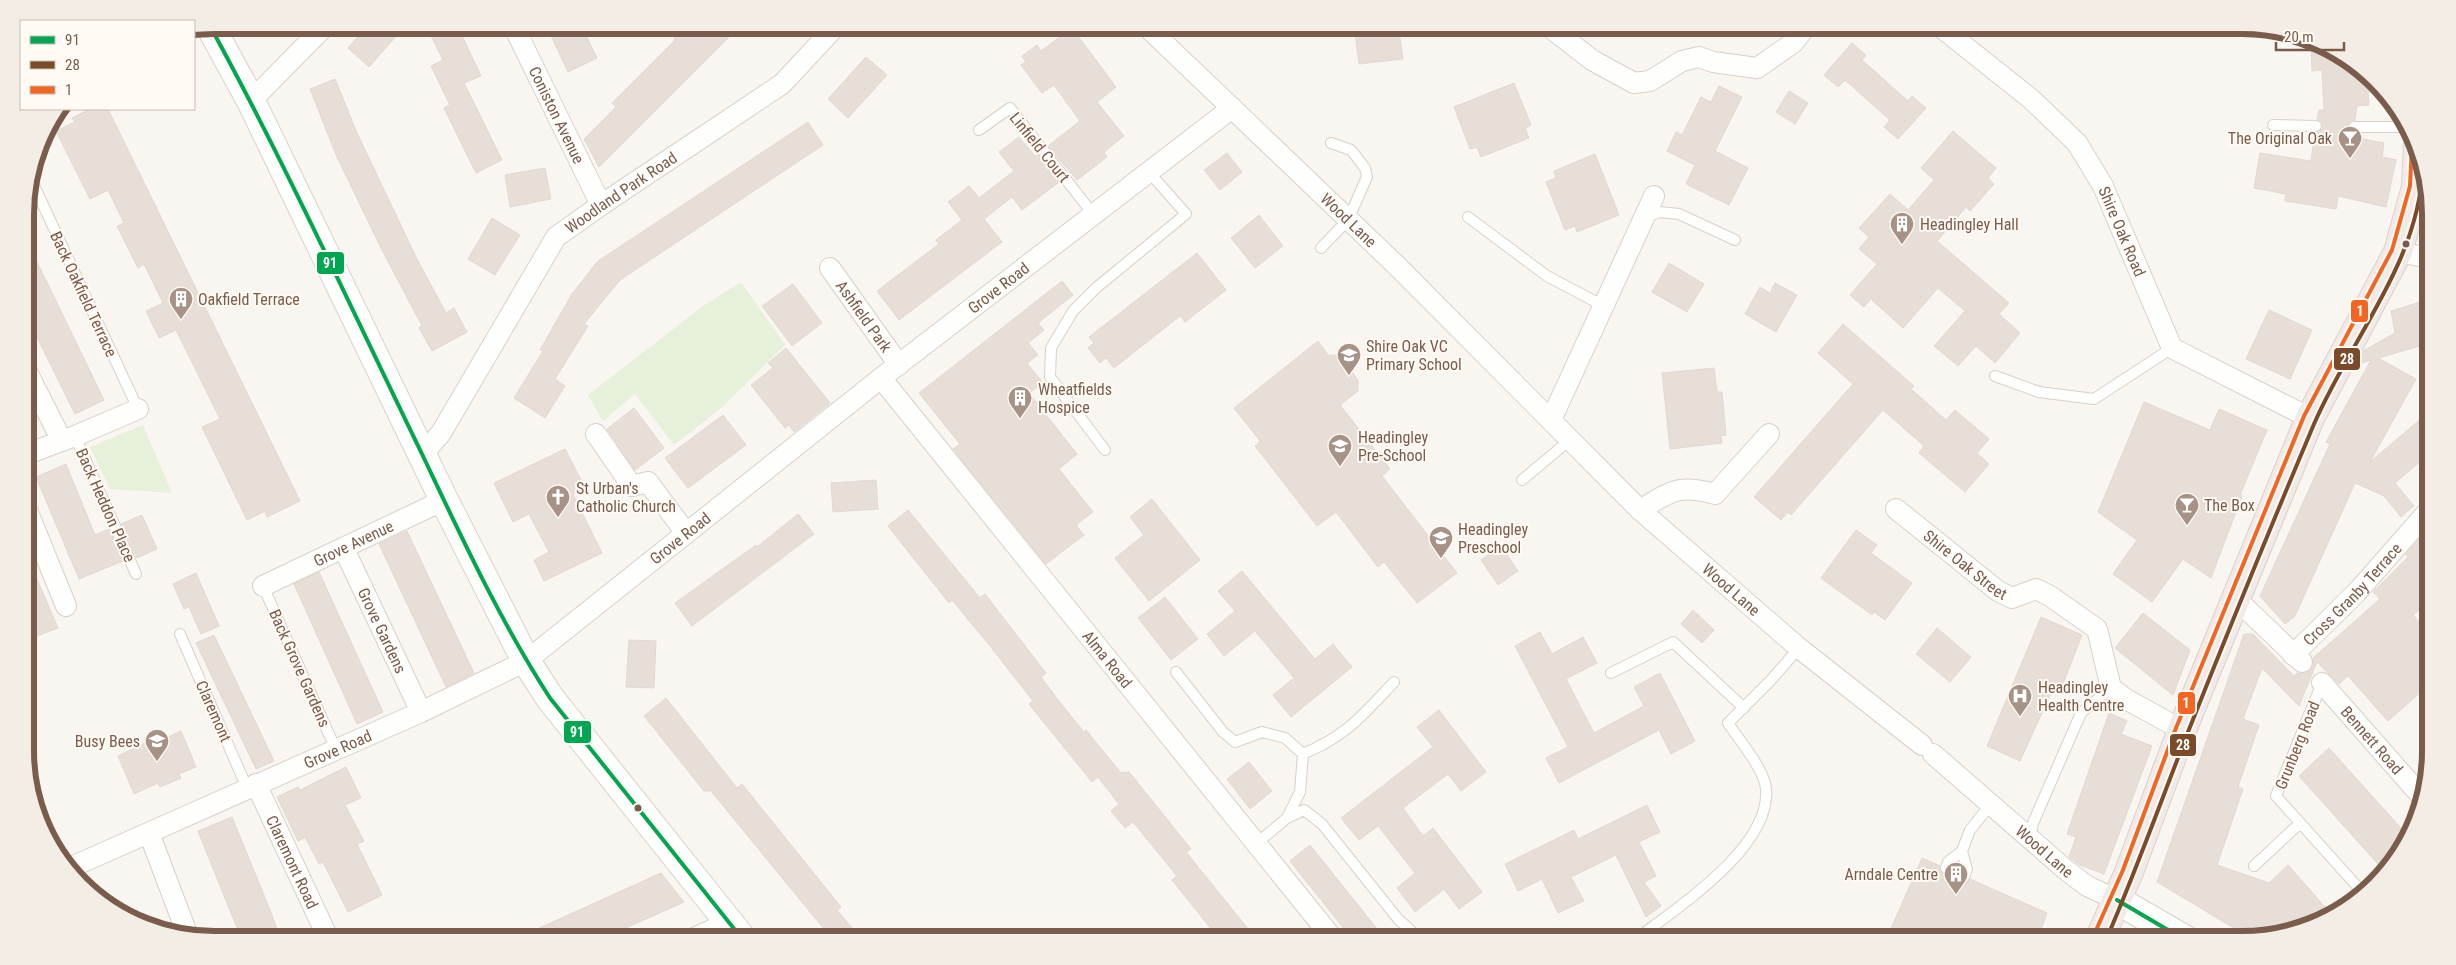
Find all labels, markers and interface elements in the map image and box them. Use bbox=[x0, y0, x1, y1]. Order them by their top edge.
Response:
legend bbox=[20, 20, 195, 110]
scale bar bbox=[2276, 20, 2344, 52]
text: 20 m bbox=[2284, 28, 2314, 46]
text: 91 bbox=[65, 31, 80, 49]
text: 28 bbox=[65, 56, 80, 74]
street label: Coniston Avenue bbox=[525, 63, 588, 167]
text: 1 bbox=[65, 81, 72, 99]
street label: Linfield Court bbox=[1006, 109, 1074, 186]
bar icon: The Original Oak bbox=[2337, 125, 2363, 159]
place label: The Original Oak bbox=[2228, 129, 2333, 148]
street label: Woodland Park Road bbox=[562, 148, 681, 238]
street label: Shire Oak Road bbox=[2094, 184, 2149, 279]
street label: Wood Lane bbox=[1317, 189, 1380, 251]
building icon: Headingley Hall bbox=[1889, 211, 1915, 245]
place label: Headingley Hall bbox=[1920, 215, 2019, 234]
street label: Back Oakfield Terrace bbox=[46, 228, 121, 360]
unlabelled marker bbox=[2401, 239, 2411, 249]
line badge: 91 bbox=[316, 251, 345, 275]
text: 91 bbox=[323, 255, 337, 271]
street label: Grove Road bbox=[964, 259, 1033, 318]
street label: Ashfield Park bbox=[832, 277, 896, 357]
building icon: Oakfield Terrace bbox=[168, 286, 194, 320]
place label: Oakfield Terrace bbox=[198, 290, 300, 309]
line badge: 1 bbox=[2350, 299, 2369, 323]
text: 1 bbox=[2356, 303, 2364, 319]
place label: Shire Oak VC Primary School bbox=[1366, 337, 1462, 374]
school or university icon: Shire Oak VC Primary School bbox=[1336, 342, 1362, 376]
line badge: 28 bbox=[2333, 347, 2361, 371]
text: 28 bbox=[2340, 351, 2354, 367]
place label: Wheatfields Hospice bbox=[1038, 380, 1112, 417]
building icon: Wheatfields Hospice bbox=[1007, 385, 1033, 419]
place label: Headingley Pre-School bbox=[1358, 428, 1428, 465]
school or university icon: Headingley Pre-School bbox=[1327, 433, 1353, 467]
street label: Back Heddon Place bbox=[72, 445, 139, 565]
place label: St Urban's Catholic Church bbox=[576, 479, 676, 516]
church icon: St Urban's Catholic Church bbox=[545, 484, 571, 518]
bar icon: The Box bbox=[2174, 492, 2200, 526]
place label: The Box bbox=[2204, 496, 2255, 515]
street label: Grove Road bbox=[646, 509, 714, 568]
street label: Grove Avenue bbox=[311, 516, 396, 571]
place label: Headingley Preschool bbox=[1458, 520, 1528, 557]
school or university icon: Headingley Preschool bbox=[1428, 525, 1454, 559]
street label: Shire Oak Street bbox=[1920, 526, 2010, 604]
street label: Cross Granby Terrace bbox=[2299, 539, 2406, 650]
street label: Wood Lane bbox=[1698, 559, 1764, 620]
street label: Grove Gardens bbox=[354, 585, 410, 676]
street label: Back Grove Gardens bbox=[265, 606, 334, 730]
street label: Alma Road bbox=[1078, 627, 1136, 692]
street label: Claremont bbox=[192, 678, 236, 745]
place label: Headingley Health Centre bbox=[2038, 678, 2124, 715]
hospital icon: Headingley Health Centre bbox=[2007, 683, 2033, 717]
line badge: 1 bbox=[2177, 691, 2196, 715]
text: 1 bbox=[2182, 695, 2190, 711]
street label: Grunberg Road bbox=[2271, 698, 2324, 792]
street label: Bennett Road bbox=[2337, 702, 2407, 778]
line badge: 91 bbox=[563, 720, 592, 744]
text: 91 bbox=[570, 724, 584, 740]
street label: Grove Road bbox=[301, 726, 375, 773]
school or university icon: Busy Bees bbox=[144, 728, 170, 762]
place label: Busy Bees bbox=[75, 732, 140, 751]
line badge: 28 bbox=[2169, 733, 2197, 757]
text: 28 bbox=[2176, 737, 2190, 753]
unlabelled marker bbox=[633, 803, 643, 813]
street label: Claremont Road bbox=[262, 812, 322, 912]
street label: Wood Lane bbox=[2012, 821, 2077, 882]
building icon: Arndale Centre bbox=[1943, 861, 1969, 895]
place label: Arndale Centre bbox=[1844, 865, 1938, 884]

